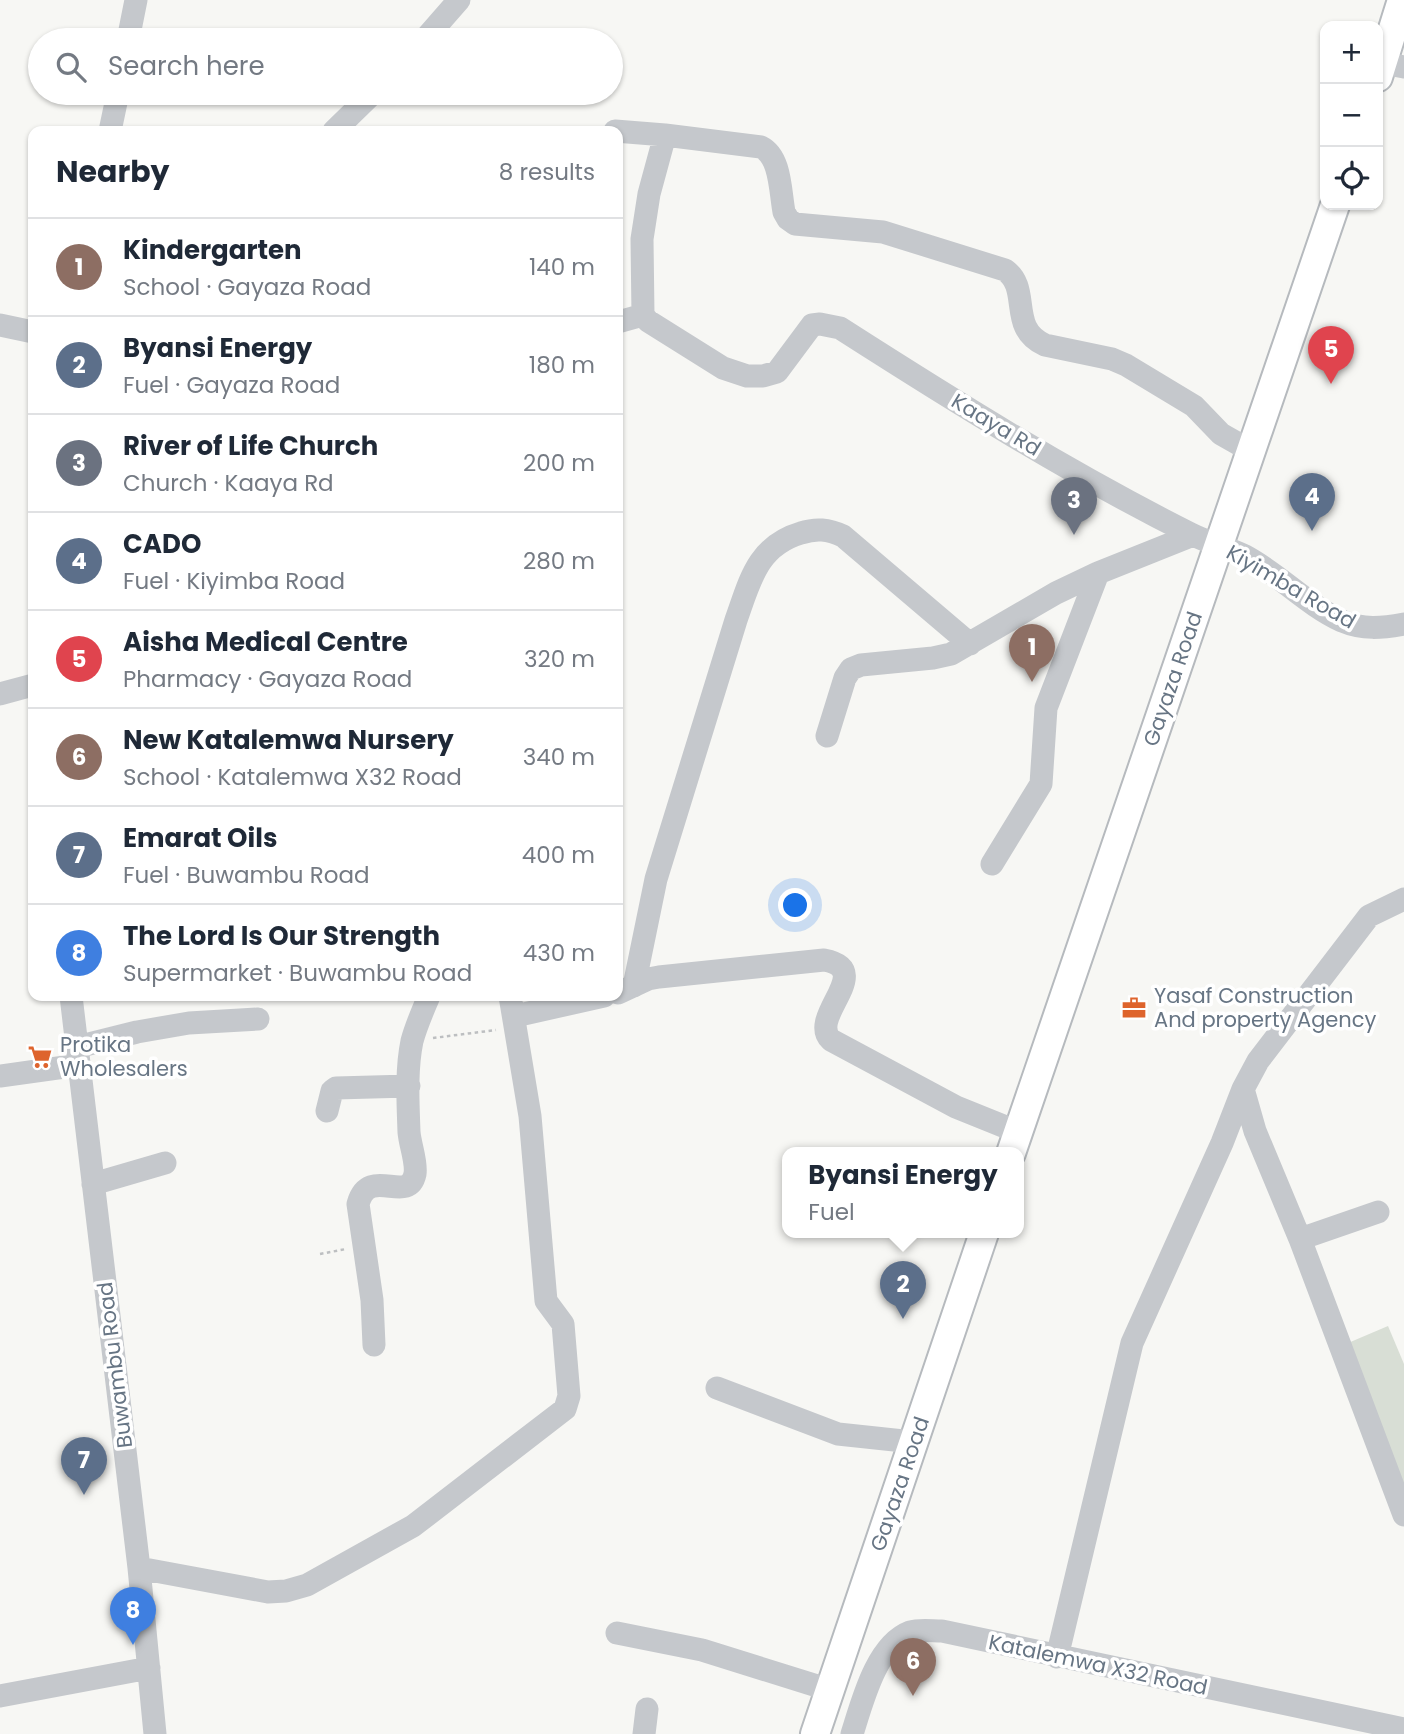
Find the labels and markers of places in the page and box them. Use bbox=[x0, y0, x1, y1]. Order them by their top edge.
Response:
pin: 5 bbox=[1308, 326, 1354, 384]
pin: 4 bbox=[1289, 473, 1335, 531]
pin: 3 bbox=[1051, 477, 1097, 535]
pin: 1 bbox=[1009, 624, 1055, 682]
place label: Yasaf Construction And property Agency bbox=[1154, 981, 1377, 1034]
office icon: Yasaf Construction And property Agency bbox=[1120, 994, 1148, 1022]
place label: Protika Wholesalers bbox=[60, 1030, 188, 1083]
supermarket icon: Protika Wholesalers bbox=[26, 1043, 54, 1071]
pin: 2 bbox=[880, 1261, 926, 1319]
pin: 7 bbox=[61, 1437, 107, 1495]
pin: 8 bbox=[110, 1587, 156, 1645]
pin: 6 bbox=[890, 1638, 936, 1696]

